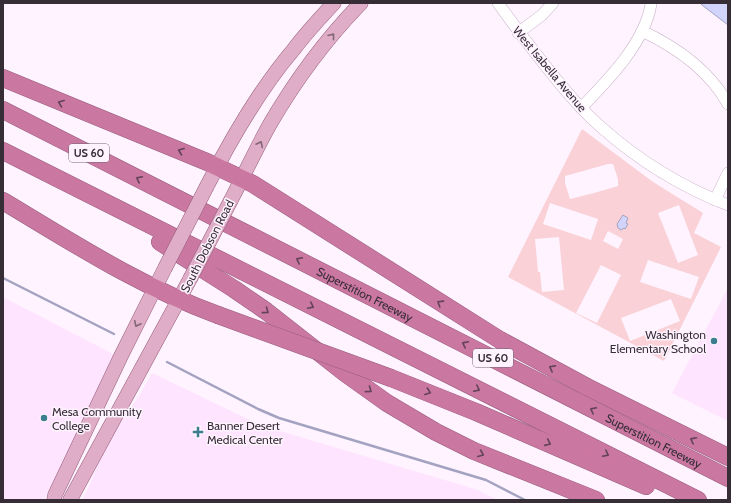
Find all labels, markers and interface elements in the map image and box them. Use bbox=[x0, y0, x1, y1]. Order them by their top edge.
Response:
street label: West Isabella Avenue bbox=[510, 23, 590, 115]
one-way arrow bbox=[327, 33, 334, 40]
one-way arrow bbox=[57, 99, 64, 107]
one-way arrow bbox=[255, 140, 263, 148]
road number: US 60 bbox=[69, 144, 109, 162]
one-way arrow bbox=[178, 148, 185, 156]
one-way arrow bbox=[136, 176, 144, 184]
street label: South Dobson Road bbox=[177, 197, 237, 295]
one-way arrow bbox=[296, 257, 303, 265]
street label: Superstition Freeway bbox=[314, 263, 416, 324]
one-way arrow bbox=[437, 300, 444, 308]
one-way arrow bbox=[307, 301, 314, 309]
one-way arrow bbox=[261, 306, 268, 313]
one-way arrow bbox=[134, 319, 142, 327]
place label: Washington Elementary School bbox=[610, 327, 706, 356]
marker: Washington Elementary School bbox=[709, 336, 719, 346]
one-way arrow bbox=[462, 342, 469, 349]
road number: US 60 bbox=[473, 349, 513, 367]
one-way arrow bbox=[549, 366, 557, 373]
one-way arrow bbox=[473, 384, 481, 392]
one-way arrow bbox=[364, 385, 371, 392]
one-way arrow bbox=[424, 387, 431, 395]
place label: Mesa Community College bbox=[52, 404, 142, 433]
one-way arrow bbox=[590, 407, 598, 414]
street label: Superstition Freeway bbox=[603, 410, 705, 471]
marker: Mesa Community College bbox=[39, 413, 49, 423]
place label: Banner Desert Medical Center bbox=[207, 418, 283, 447]
marker: Banner Desert Medical Center bbox=[192, 426, 204, 438]
one-way arrow bbox=[690, 437, 697, 445]
one-way arrow bbox=[543, 438, 551, 446]
one-way arrow bbox=[602, 449, 609, 457]
one-way arrow bbox=[478, 450, 485, 458]

